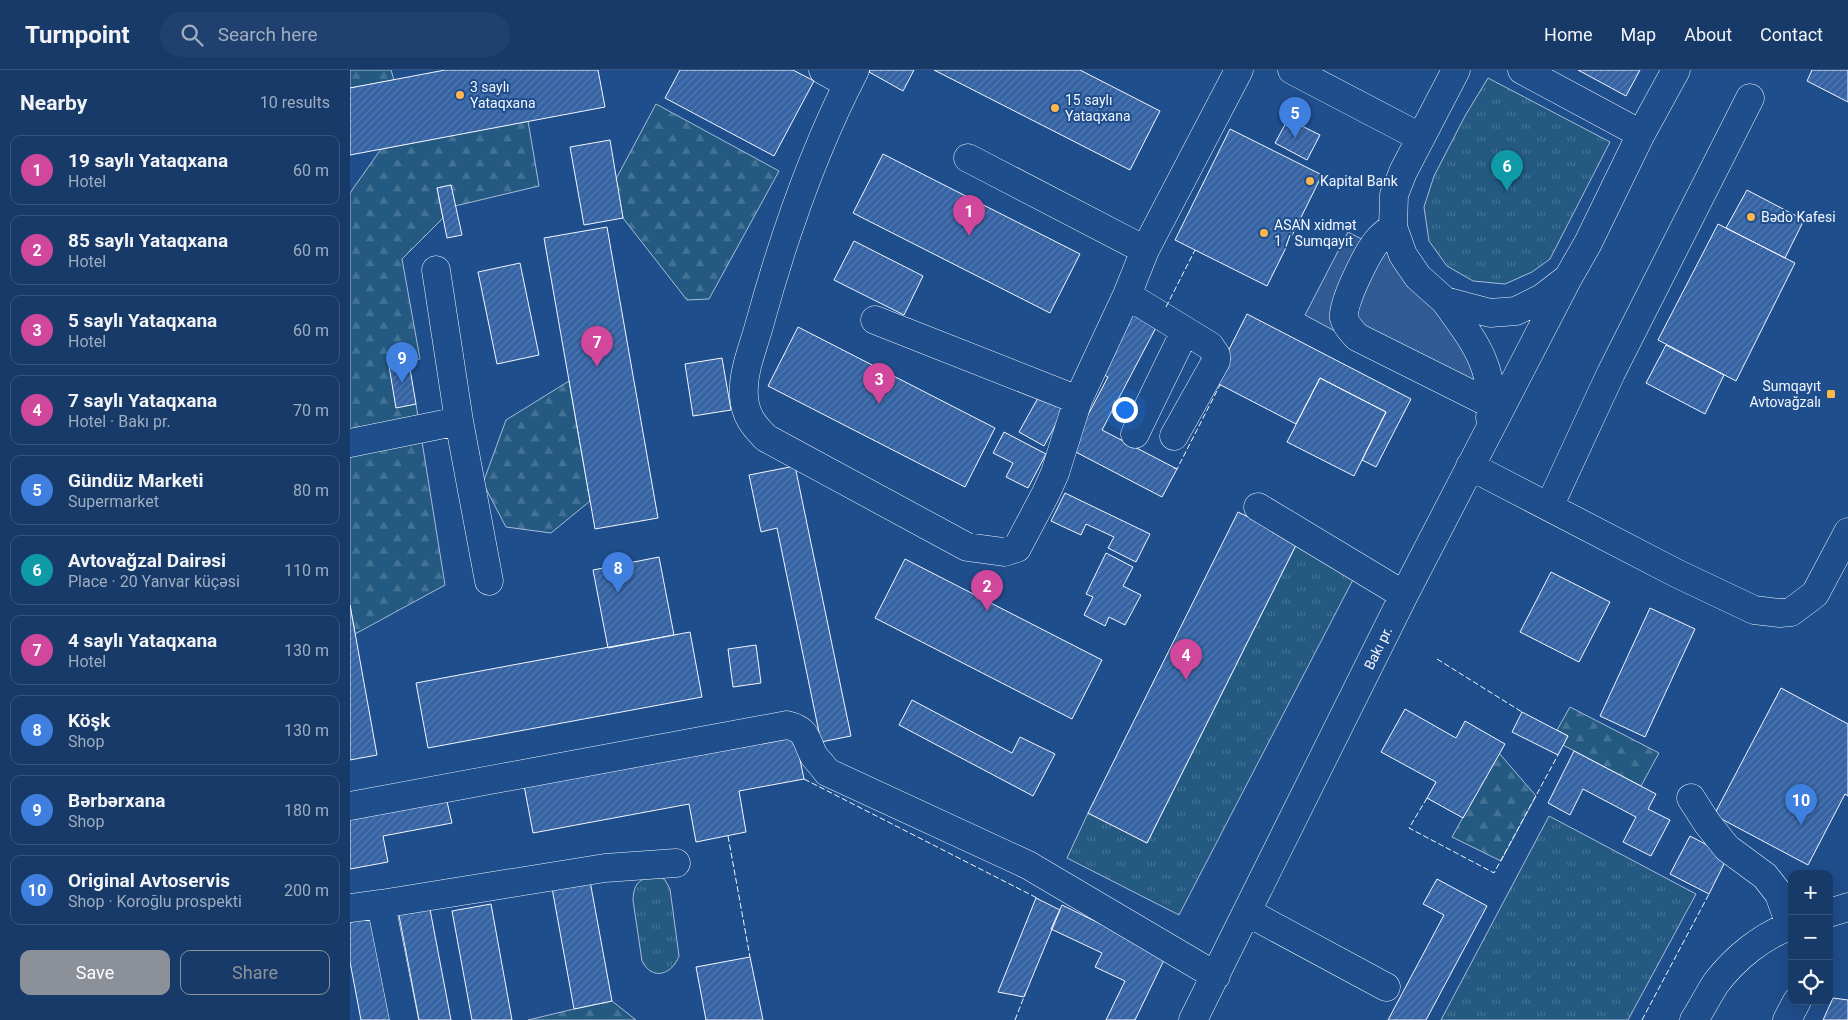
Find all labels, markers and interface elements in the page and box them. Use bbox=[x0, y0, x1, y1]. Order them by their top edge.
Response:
search box bbox=[160, 12, 510, 57]
text: Turnpoint bbox=[25, 21, 130, 49]
icon: search bbox=[178, 21, 206, 49]
text: Search here bbox=[218, 23, 318, 46]
text: Home bbox=[1544, 24, 1593, 45]
text: Map bbox=[1621, 24, 1656, 45]
text: About bbox=[1684, 24, 1732, 45]
text: Contact bbox=[1760, 24, 1823, 45]
place label: 3 saylı Yataqxana bbox=[470, 79, 536, 111]
marker: 3 saylı Yataqxana bbox=[454, 89, 466, 101]
text: Nearby bbox=[20, 91, 87, 115]
place label: 15 saylı Yataqxana bbox=[1065, 92, 1131, 124]
text: 10 results bbox=[260, 93, 330, 112]
pin: 5 bbox=[1279, 97, 1311, 138]
marker: 15 saylı Yataqxana bbox=[1049, 102, 1061, 114]
text: 19 saylı Yataqxana bbox=[68, 149, 228, 172]
pin: 6 bbox=[1491, 150, 1523, 191]
text: 1 bbox=[32, 161, 42, 180]
text: 60 m bbox=[293, 161, 329, 180]
text: Hotel bbox=[68, 172, 106, 191]
place label: Kapital Bank bbox=[1320, 173, 1399, 189]
marker: Kapital Bank bbox=[1304, 175, 1316, 187]
pin: 1 bbox=[953, 195, 985, 236]
place label: Bədo Kafesi bbox=[1761, 209, 1836, 225]
marker: Bədo Kafesi bbox=[1745, 211, 1757, 223]
place label: ASAN xidmət 1 / Sumqayıt bbox=[1274, 217, 1357, 249]
marker: ASAN xidmət 1 / Sumqayıt bbox=[1258, 227, 1270, 239]
text: 85 saylı Yataqxana bbox=[68, 229, 228, 252]
text: 2 bbox=[32, 241, 42, 260]
text: 60 m bbox=[293, 241, 329, 260]
text: Hotel bbox=[68, 252, 106, 271]
text: 5 saylı Yataqxana bbox=[68, 309, 217, 332]
text: 3 bbox=[32, 321, 42, 340]
text: 60 m bbox=[293, 321, 329, 340]
pin: 7 bbox=[581, 326, 613, 367]
text: Hotel bbox=[68, 332, 106, 351]
pin: 9 bbox=[386, 342, 418, 383]
pin: 3 bbox=[863, 363, 895, 404]
place label: Sumqayıt Avtovağzalı bbox=[1750, 378, 1821, 410]
marker: Sumqayıt Avtovağzalı bbox=[1825, 388, 1837, 400]
text: 7 saylı Yataqxana bbox=[68, 389, 217, 412]
your location bbox=[1112, 397, 1138, 423]
text: 4 bbox=[32, 401, 42, 420]
text: 70 m bbox=[293, 401, 329, 420]
text: Hotel · Bakı pr. bbox=[68, 412, 171, 431]
text: Gündüz Marketi bbox=[68, 469, 203, 492]
text: 5 bbox=[32, 481, 42, 500]
text: 80 m bbox=[293, 481, 329, 500]
text: Supermarket bbox=[68, 492, 159, 511]
text: Avtovağzal Dairəsi bbox=[68, 549, 226, 572]
pin: 8 bbox=[602, 552, 634, 593]
text: 6 bbox=[32, 561, 42, 580]
text: 110 m bbox=[284, 561, 329, 580]
pin: 2 bbox=[971, 570, 1003, 611]
text: Place · 20 Yanvar küçəsi bbox=[68, 572, 240, 591]
street label: Bakı pr. bbox=[1361, 624, 1395, 672]
text: 4 saylı Yataqxana bbox=[68, 629, 217, 652]
pin: 4 bbox=[1170, 639, 1202, 680]
text: 7 bbox=[32, 641, 42, 660]
text: 130 m bbox=[284, 641, 329, 660]
text: Hotel bbox=[68, 652, 106, 671]
text: Köşk bbox=[68, 709, 110, 732]
text: 8 bbox=[32, 721, 42, 740]
text: 130 m bbox=[284, 721, 329, 740]
text: Shop bbox=[68, 732, 104, 751]
pin: 10 bbox=[1785, 784, 1817, 825]
text: Bərbərxana bbox=[68, 789, 165, 812]
text: 9 bbox=[32, 801, 42, 820]
text: 180 m bbox=[284, 801, 329, 820]
text: Shop bbox=[68, 812, 104, 831]
text: Original Avtoservis bbox=[68, 869, 230, 892]
map controls bbox=[1788, 870, 1833, 1005]
button: + bbox=[1788, 870, 1833, 915]
text: 10 bbox=[28, 881, 46, 900]
text: 200 m bbox=[284, 881, 329, 900]
text: Shop · Koroğlu prospekti bbox=[68, 892, 242, 911]
button: − bbox=[1788, 915, 1833, 960]
button: Save bbox=[20, 950, 170, 995]
button: Share bbox=[180, 950, 330, 995]
button: locate bbox=[1788, 960, 1833, 1005]

